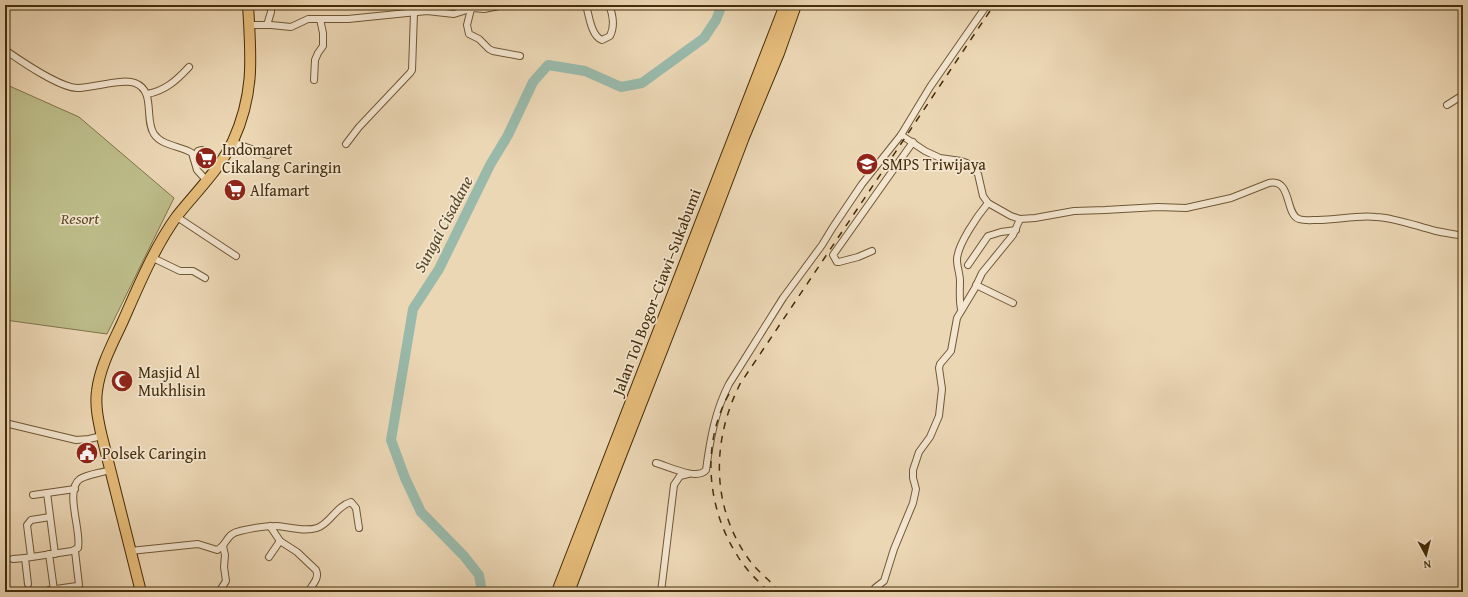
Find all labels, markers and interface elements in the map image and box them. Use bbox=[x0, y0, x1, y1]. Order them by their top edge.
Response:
place label: Indomaret Cikalang Caringin bbox=[222, 137, 341, 179]
supermarket icon: Indomaret Cikalang Caringin bbox=[193, 145, 219, 171]
school or university icon: SMPS Triwijaya bbox=[854, 151, 880, 177]
place label: SMPS Triwijaya bbox=[882, 152, 986, 176]
water label: Sungai Cisadane bbox=[407, 171, 479, 277]
supermarket icon: Alfamart bbox=[222, 177, 248, 203]
place label: Alfamart bbox=[250, 178, 310, 202]
street label: Jalan Tol Bogor–Ciawi–Sukabumi bbox=[605, 185, 707, 401]
park label: Resort bbox=[60, 206, 100, 230]
place label: Masjid Al Mukhlisin bbox=[138, 360, 206, 402]
mosque icon: Masjid Al Mukhlisin bbox=[109, 368, 135, 394]
public building icon: Polsek Caringin bbox=[74, 440, 100, 466]
place label: Polsek Caringin bbox=[102, 441, 207, 465]
north arrow bbox=[1406, 535, 1446, 575]
text: N bbox=[1422, 557, 1432, 573]

